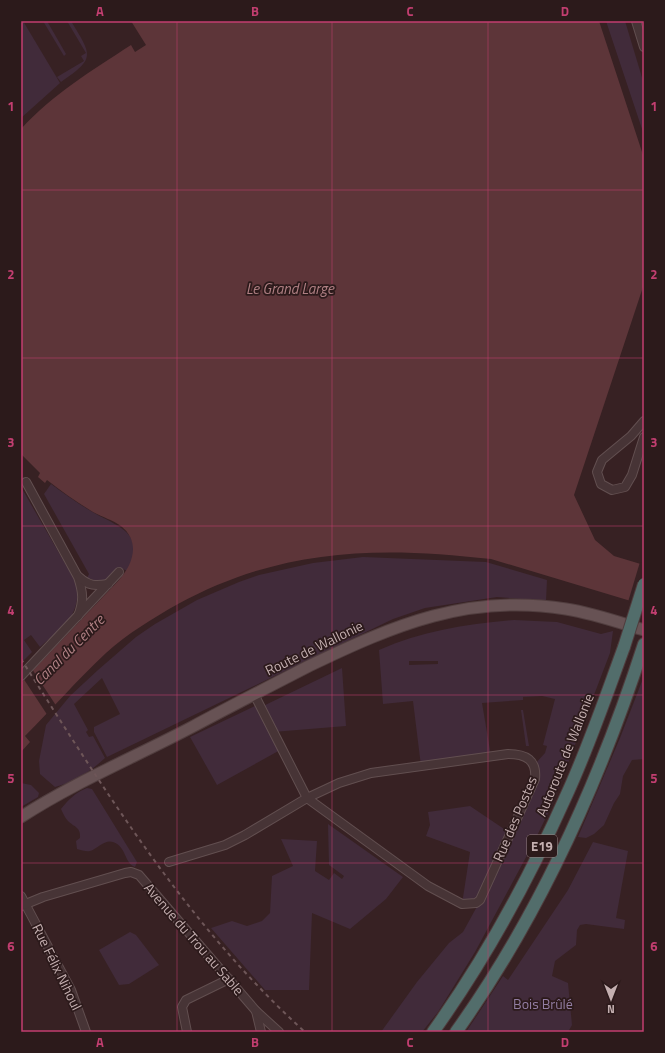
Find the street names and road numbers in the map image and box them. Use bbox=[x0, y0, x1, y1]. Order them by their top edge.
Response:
street label: Route de Wallonie bbox=[261, 615, 366, 680]
street label: Autoroute de Wallonie bbox=[530, 690, 599, 819]
street label: Rue des Postes bbox=[487, 773, 542, 865]
road number: E19 bbox=[527, 835, 557, 857]
street label: Avenue du Trou au Sable bbox=[139, 878, 249, 1000]
street label: Rue Félix Nihoul bbox=[27, 920, 88, 1014]

